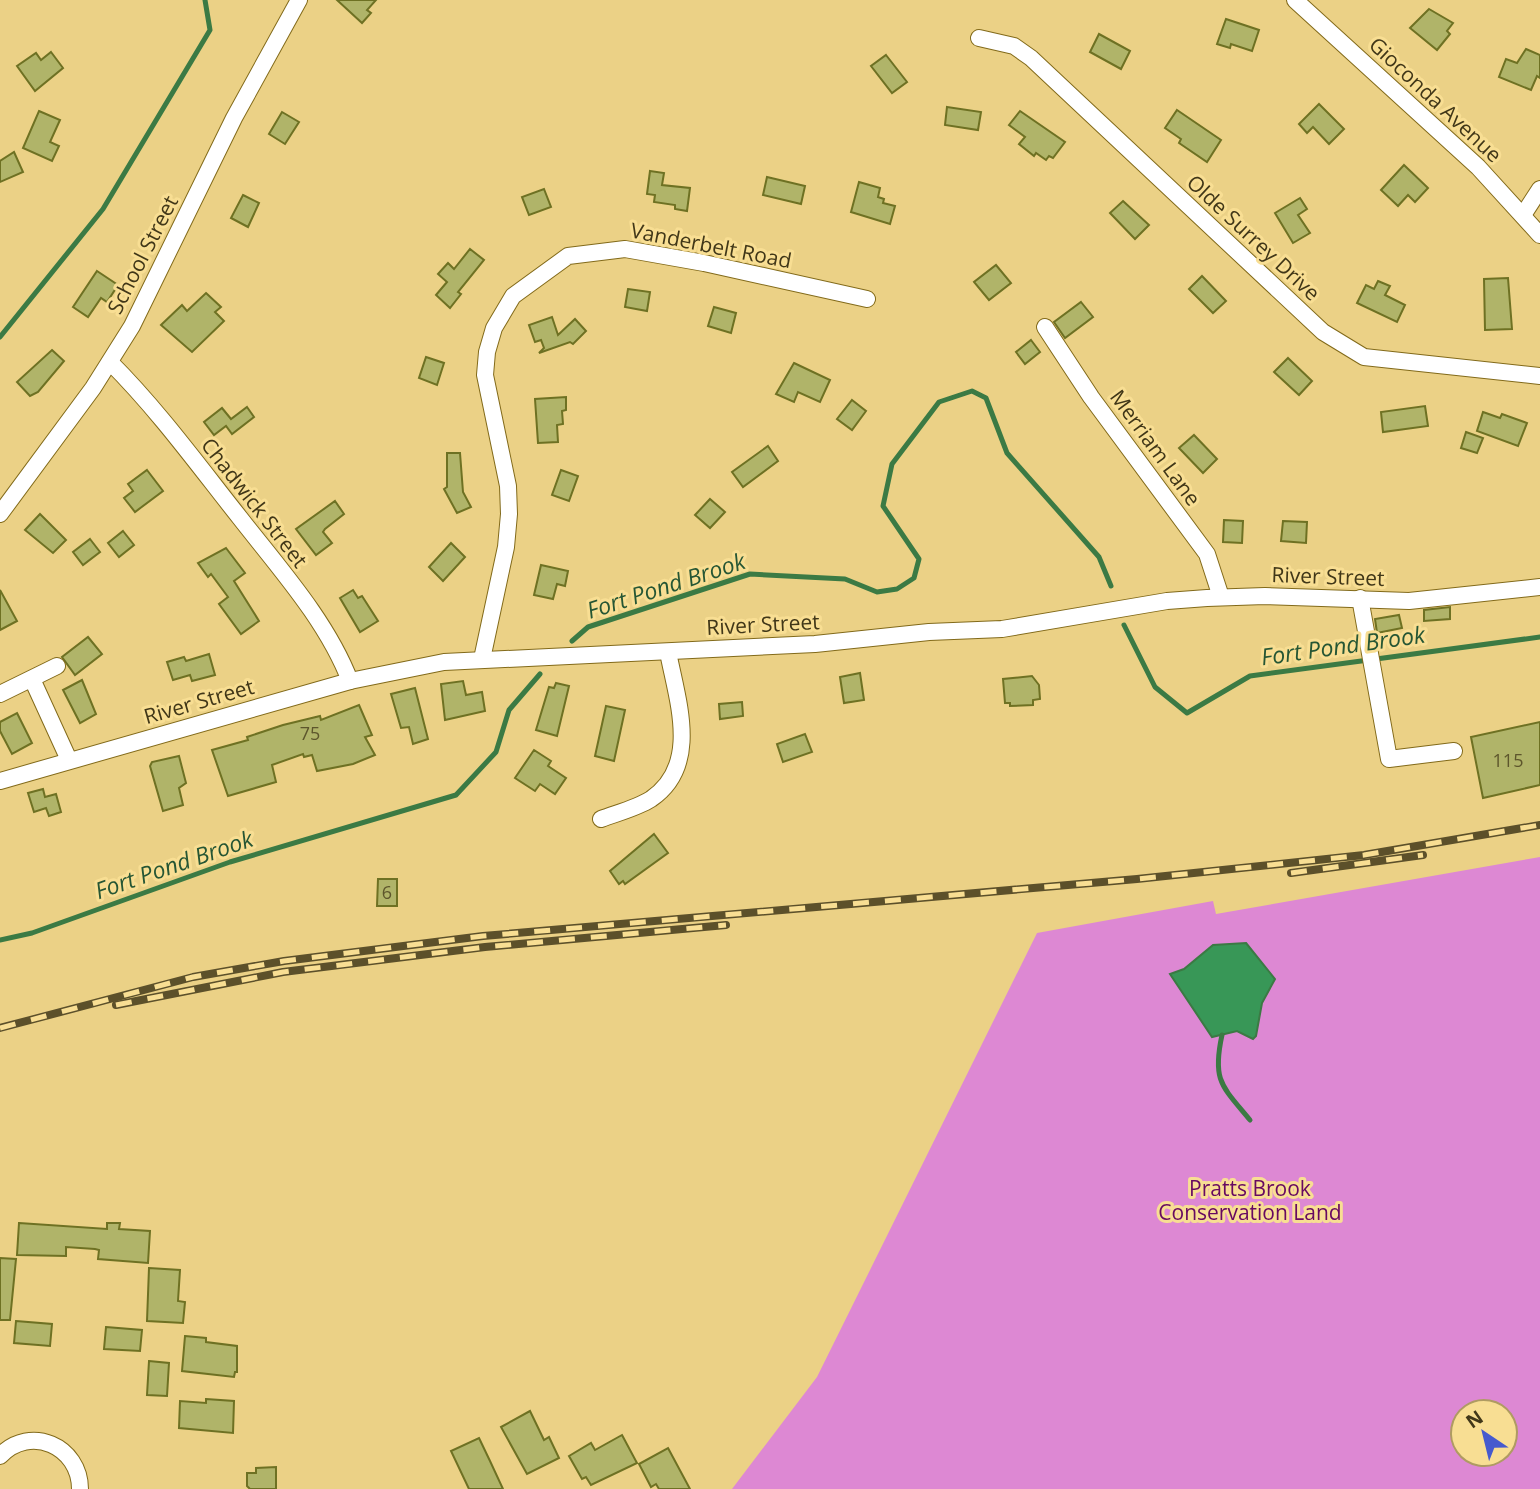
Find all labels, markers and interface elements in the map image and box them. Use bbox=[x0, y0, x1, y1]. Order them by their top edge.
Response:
street label: Gioconda Avenue bbox=[1363, 30, 1508, 168]
street label: Olde Surrey Drive bbox=[1181, 168, 1326, 306]
street label: School Street bbox=[100, 191, 184, 318]
street label: Vanderbelt Road bbox=[628, 216, 794, 274]
street label: Merriam Lane bbox=[1104, 384, 1207, 511]
street label: Chadwick Street bbox=[195, 432, 314, 573]
water label: Fort Pond Brook bbox=[582, 544, 750, 626]
street label: River Street bbox=[1271, 560, 1385, 592]
street label: River Street bbox=[706, 607, 820, 641]
water label: Fort Pond Brook bbox=[1259, 618, 1428, 672]
street label: River Street bbox=[140, 672, 257, 730]
house number: 75 bbox=[300, 721, 320, 745]
house number: 115 bbox=[1493, 748, 1523, 772]
water label: Fort Pond Brook bbox=[90, 822, 258, 906]
house number: 6 bbox=[382, 880, 392, 904]
park label: Pratts Brook Conservation Land bbox=[1158, 1174, 1342, 1226]
north arrow bbox=[1449, 1398, 1519, 1468]
text: N bbox=[1460, 1404, 1488, 1434]

